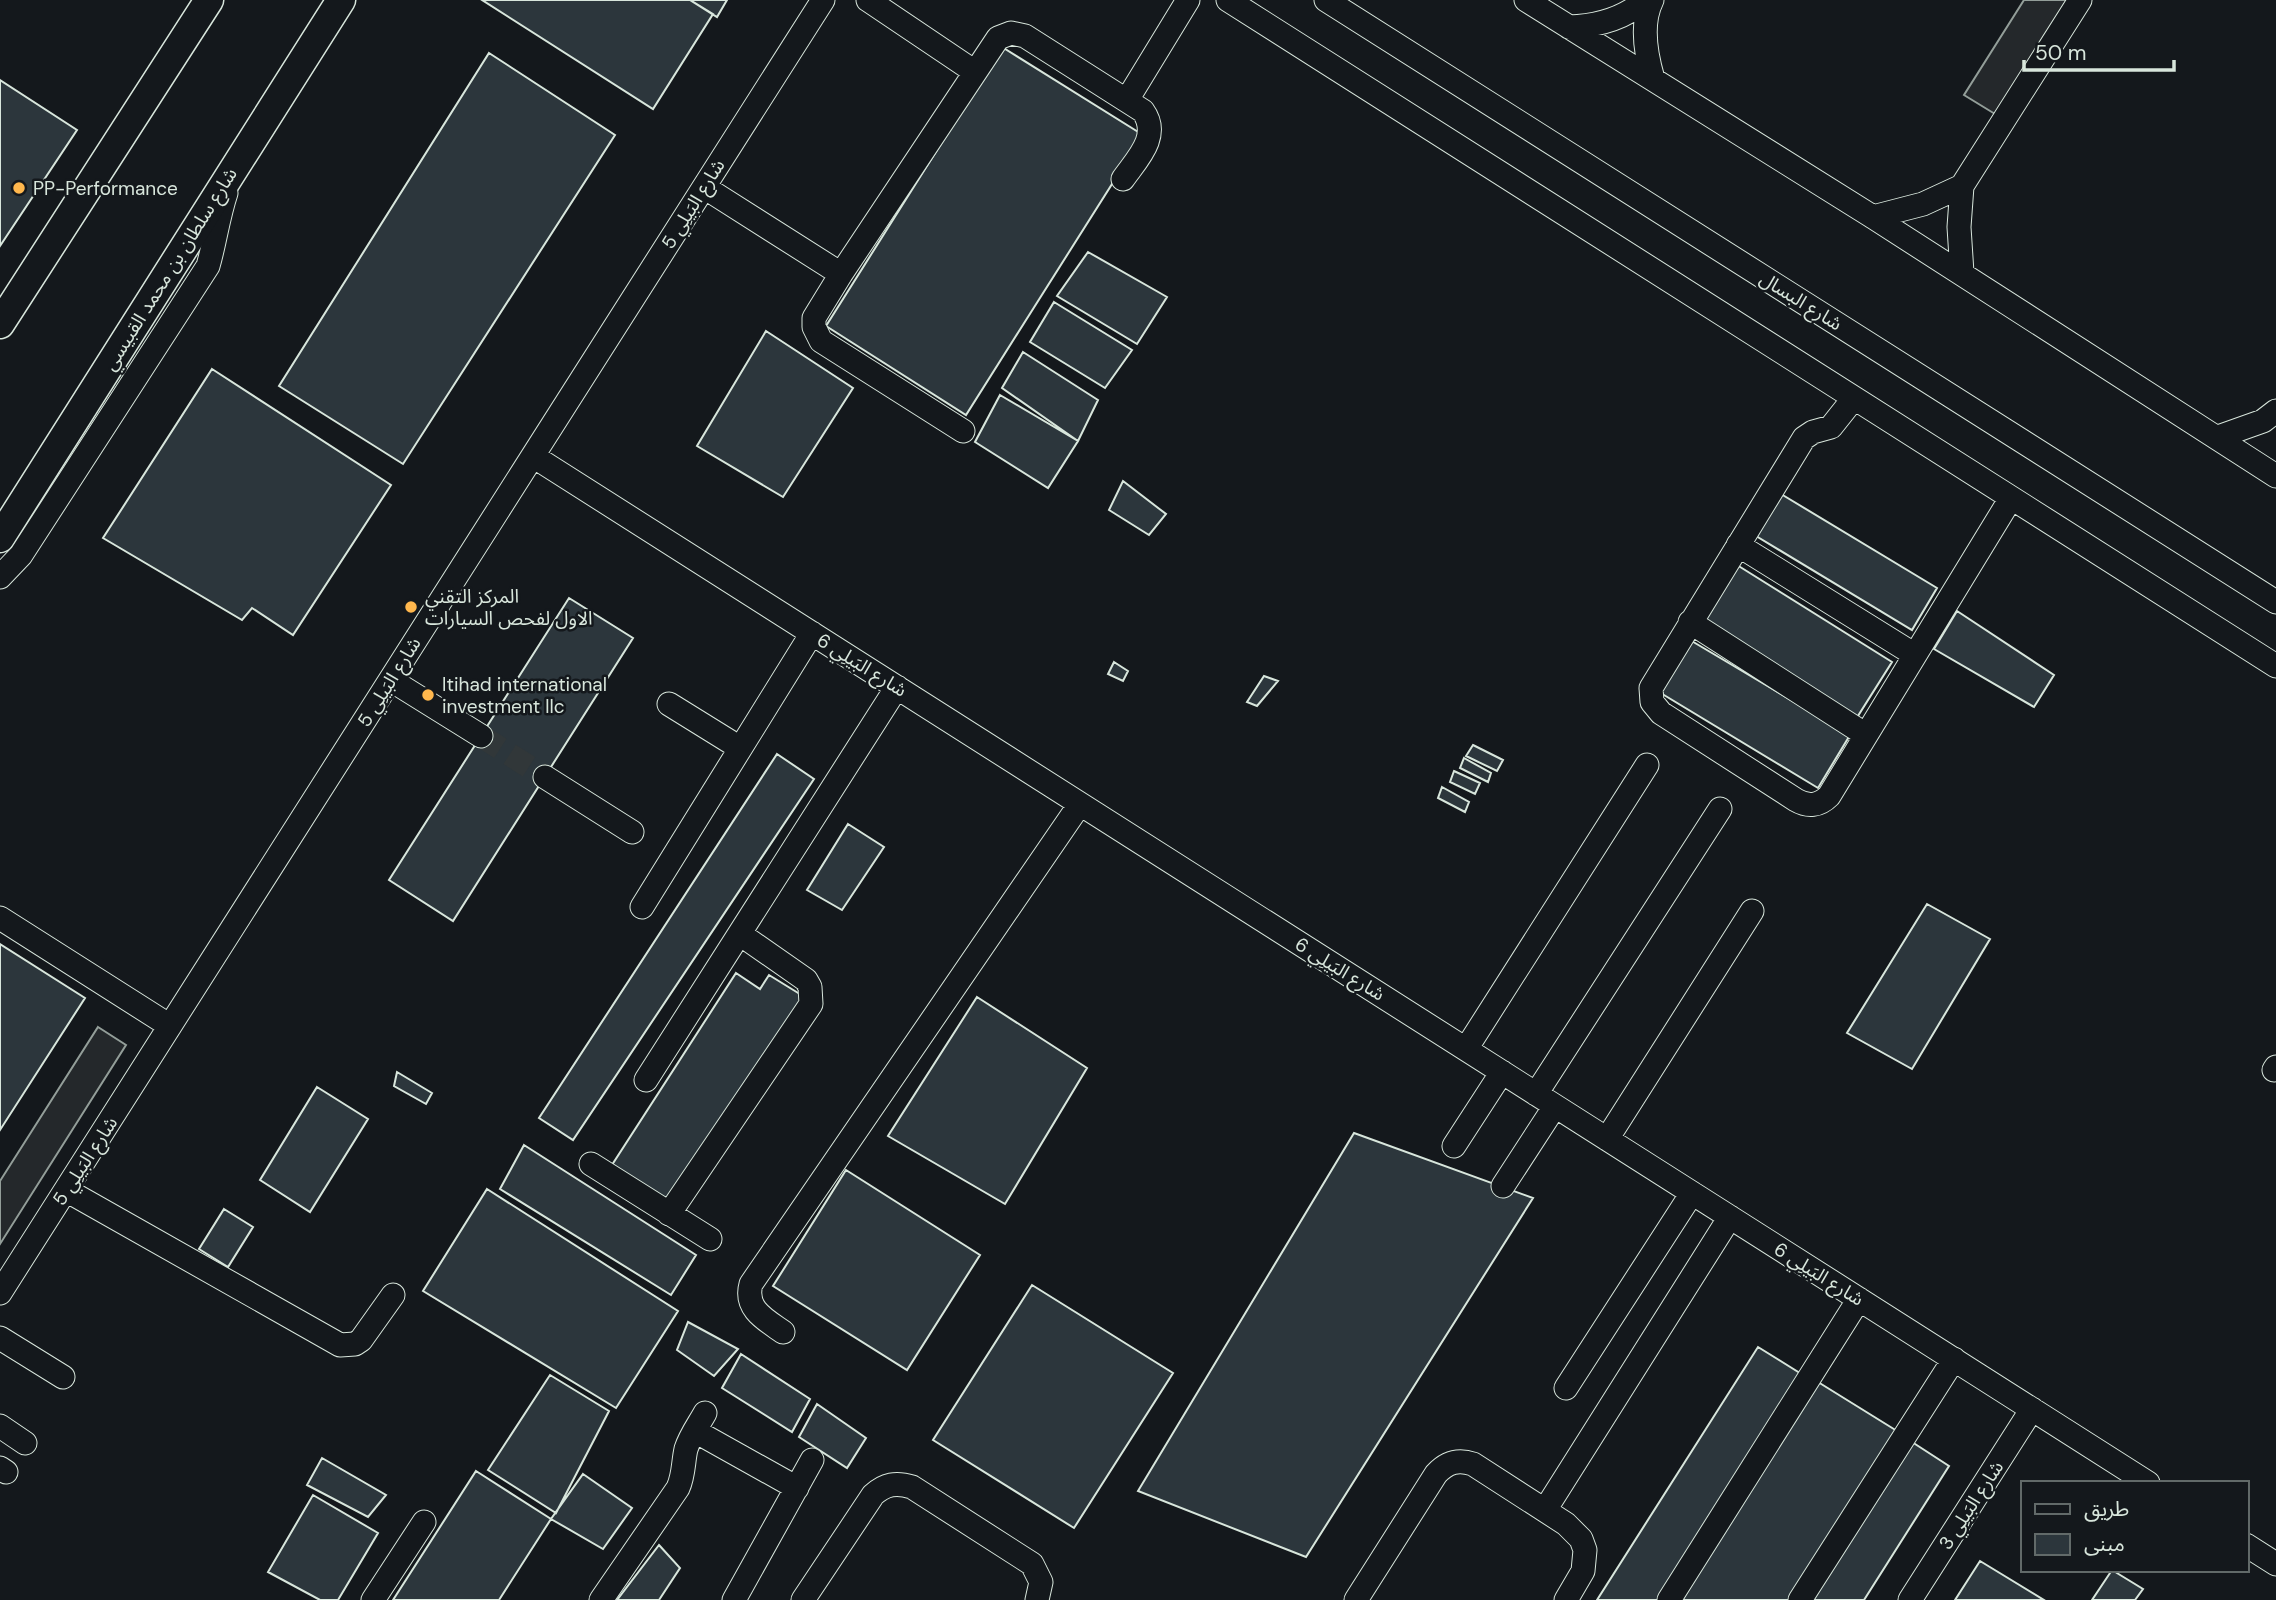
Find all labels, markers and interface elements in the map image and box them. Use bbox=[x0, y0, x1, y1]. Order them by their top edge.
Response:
scale bar bbox=[2024, 28, 2174, 72]
text: 50 m bbox=[2035, 39, 2086, 67]
street label: شارع البَيلِي 5 bbox=[656, 154, 733, 255]
street label: شارع سلطان بن محمد القبيسي bbox=[97, 163, 245, 376]
place label: PP-Performance bbox=[33, 176, 178, 201]
marker: PP-Performance bbox=[11, 180, 27, 196]
street label: شارع البسال bbox=[1754, 266, 1847, 337]
place label: المركز التقني الاول لفحص السيارات bbox=[425, 584, 593, 631]
marker: المركز التقني الاول لفحص السيارات bbox=[403, 599, 419, 615]
street label: شارع البَيلِي 6 bbox=[811, 627, 912, 705]
street label: شارع البَيلِي 5 bbox=[352, 632, 429, 733]
place label: Itihad international investment llc bbox=[442, 672, 607, 719]
marker: Itihad international investment llc bbox=[420, 687, 436, 703]
street label: شارع البَيلِي 6 bbox=[1289, 931, 1390, 1009]
street label: شارع البَيلِي 5 bbox=[47, 1112, 125, 1212]
street label: شارع البَيلِي 6 bbox=[1768, 1236, 1869, 1314]
street label: شارع البَيلِي 3 bbox=[1933, 1456, 2011, 1556]
legend bbox=[2021, 1481, 2248, 1572]
text: طريق bbox=[2084, 1495, 2129, 1523]
text: مبنى bbox=[2084, 1530, 2125, 1558]

